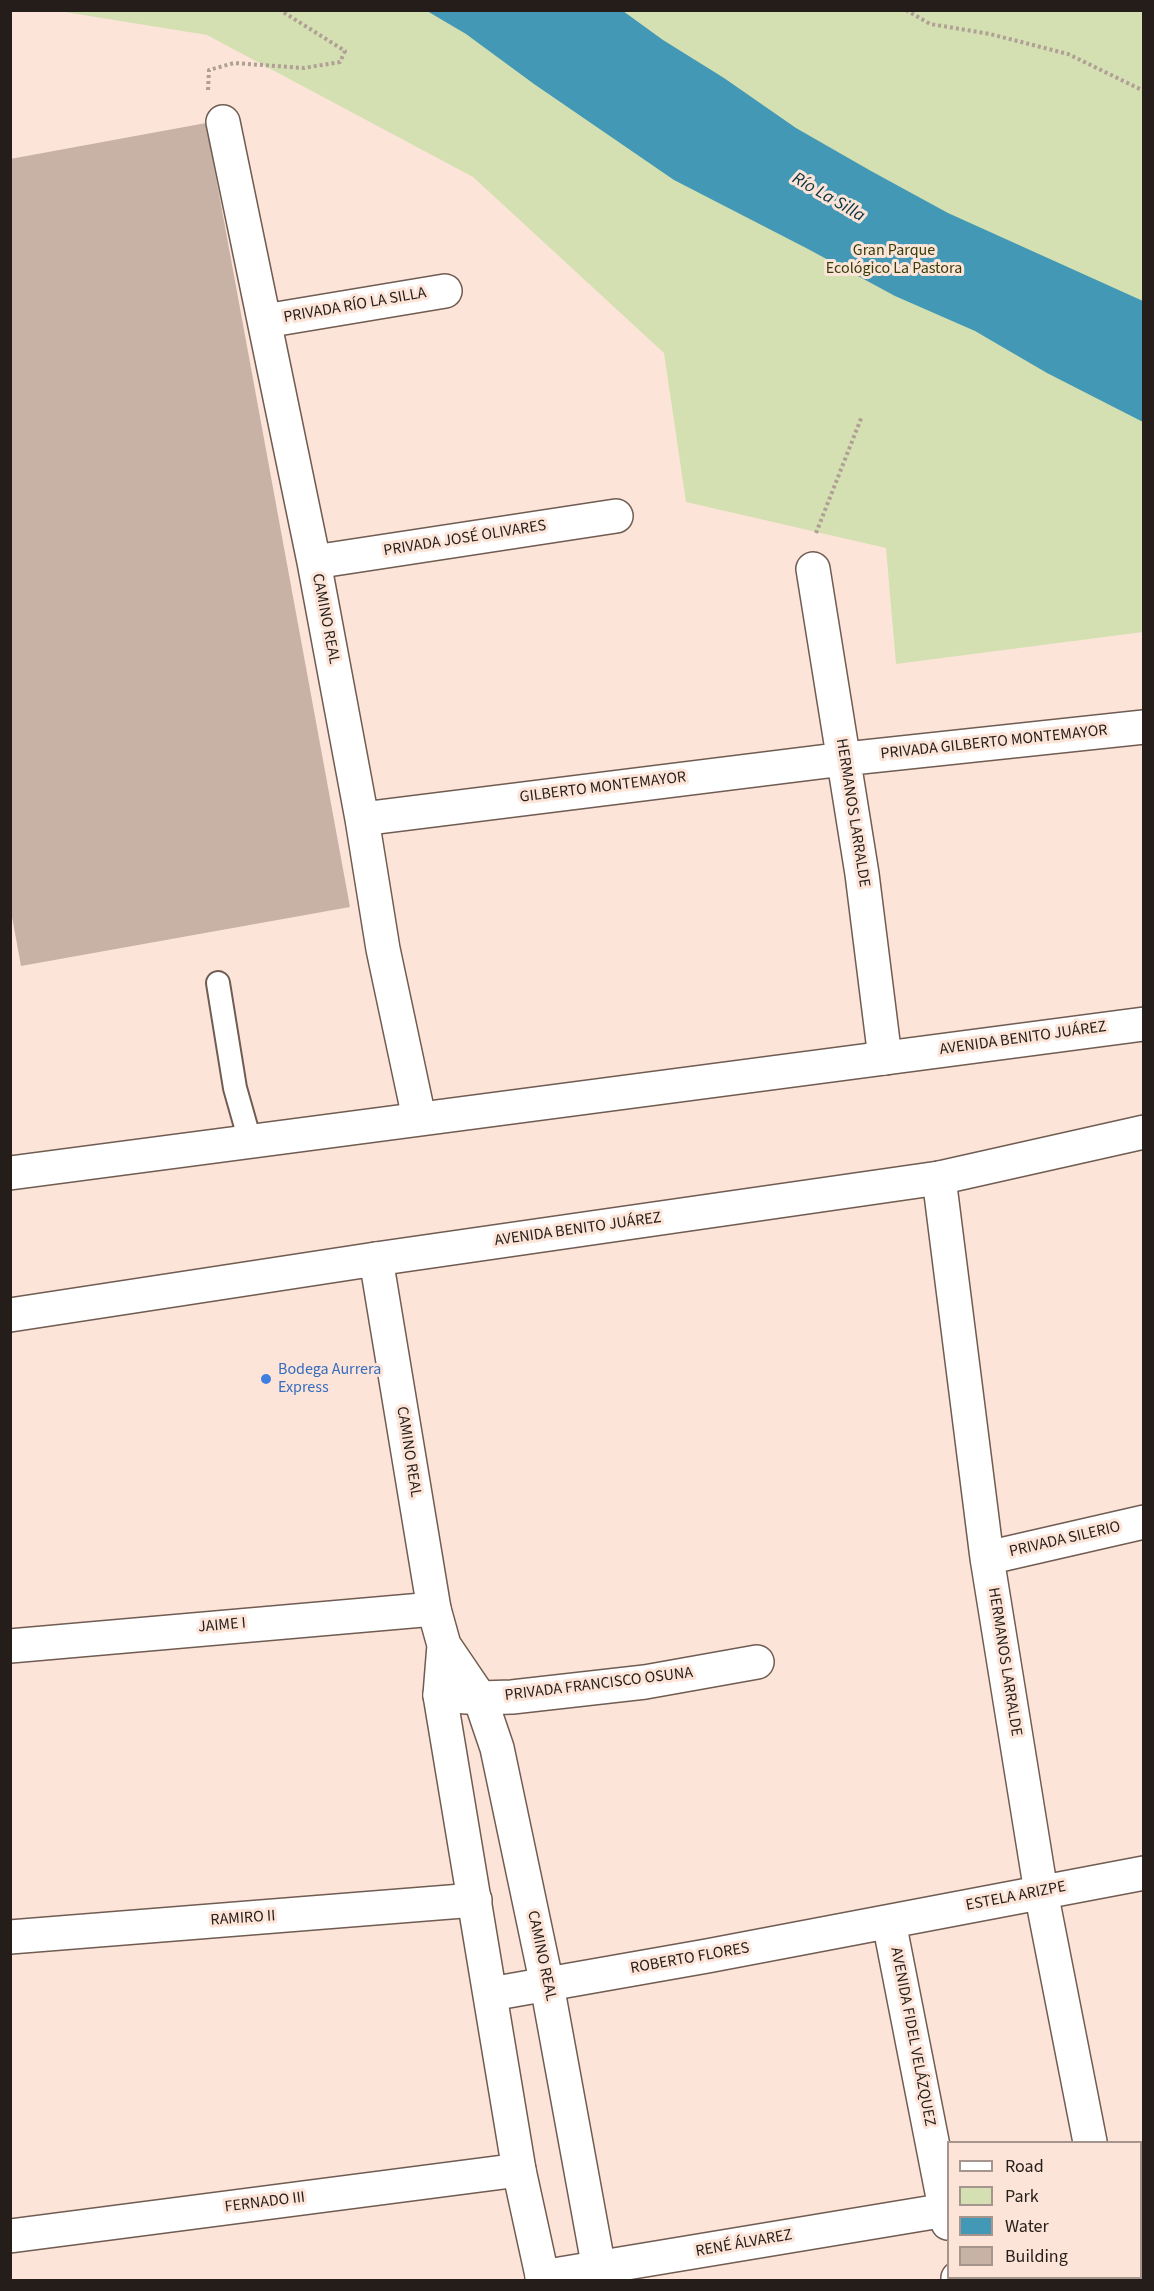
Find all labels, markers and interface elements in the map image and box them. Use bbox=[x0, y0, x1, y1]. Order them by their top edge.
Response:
water label: Río La Silla bbox=[788, 169, 868, 227]
park label: Gran Parque Ecológico La Pastora bbox=[826, 241, 962, 279]
street label: PRIVADA RÍO LA SILLA bbox=[282, 284, 428, 328]
street label: PRIVADA JOSÉ OLIVARES bbox=[382, 517, 548, 561]
street label: CAMINO REAL bbox=[307, 572, 343, 666]
street label: PRIVADA GILBERTO MONTEMAYOR bbox=[880, 722, 1108, 764]
street label: HERMANOS LARRALDE bbox=[831, 737, 873, 889]
street label: GILBERTO MONTEMAYOR bbox=[519, 768, 687, 808]
street label: AVENIDA BENITO JUÁREZ bbox=[938, 1018, 1108, 1060]
street label: AVENIDA BENITO JUÁREZ bbox=[493, 1209, 663, 1251]
place label: Bodega Aurrera Express bbox=[278, 1360, 381, 1398]
marker: Bodega Aurrera Express bbox=[259, 1372, 273, 1386]
street label: CAMINO REAL bbox=[391, 1405, 425, 1499]
street label: PRIVADA SILERIO bbox=[1008, 1518, 1122, 1562]
street label: HERMANOS LARRALDE bbox=[983, 1586, 1025, 1738]
street label: JAIME I bbox=[197, 1614, 247, 1638]
street label: PRIVADA FRANCISCO OSUNA bbox=[504, 1664, 694, 1706]
street label: ESTELA ARIZPE bbox=[964, 1878, 1068, 1916]
street label: RAMIRO II bbox=[210, 1907, 276, 1931]
street label: CAMINO REAL bbox=[522, 1909, 560, 2003]
street label: ROBERTO FLORES bbox=[629, 1939, 751, 1979]
street label: AVENIDA FIDEL VELÁZQUEZ bbox=[885, 1946, 939, 2128]
legend bbox=[947, 2141, 1142, 2279]
text: Road bbox=[1005, 2154, 1044, 2179]
text: Park bbox=[1005, 2184, 1039, 2209]
street label: FERNADO III bbox=[224, 2189, 306, 2217]
text: Water bbox=[1005, 2214, 1049, 2239]
street label: RENÉ ÁLVAREZ bbox=[694, 2226, 794, 2262]
text: Building bbox=[1005, 2244, 1068, 2269]

